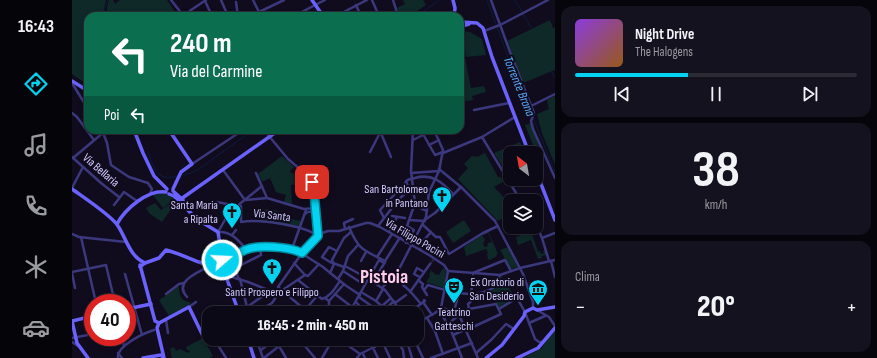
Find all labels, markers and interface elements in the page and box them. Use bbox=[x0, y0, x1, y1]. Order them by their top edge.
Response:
text: 16:43 bbox=[18, 16, 54, 37]
text: Night Drive bbox=[635, 25, 694, 44]
text: 240 m bbox=[170, 27, 231, 60]
icon: left bbox=[104, 28, 156, 80]
text: The Halogens bbox=[635, 44, 693, 60]
water label: Torrente Brana bbox=[500, 54, 539, 119]
text: Via del Carmine bbox=[170, 61, 263, 82]
icon: directions bbox=[22, 70, 50, 98]
icon: previous bbox=[611, 83, 633, 105]
icon: pause bbox=[705, 83, 727, 105]
icon: next bbox=[799, 83, 821, 105]
icon: left bbox=[127, 104, 149, 126]
text: Poi bbox=[104, 106, 119, 125]
icon: music bbox=[22, 131, 50, 159]
text: 38 bbox=[692, 139, 740, 202]
north arrow bbox=[503, 146, 543, 186]
map controls bbox=[503, 146, 543, 234]
street label: Via Bellaria bbox=[79, 150, 122, 191]
pin bbox=[295, 165, 329, 199]
icon: arrive bbox=[301, 171, 323, 193]
place label: San Bartolomeo in Pantano bbox=[364, 182, 428, 211]
church icon: San Bartolomeo in Pantano bbox=[431, 185, 453, 213]
icon: phone bbox=[22, 192, 50, 220]
button: layers bbox=[503, 194, 543, 234]
text: km/h bbox=[705, 197, 727, 213]
place label: Santa Maria a Ripalta bbox=[171, 198, 218, 227]
church icon: Santa Maria a Ripalta bbox=[221, 201, 243, 229]
street label: Via Santa bbox=[252, 206, 292, 225]
street label: Via Filippo Pacini bbox=[382, 215, 447, 262]
position arrow bbox=[201, 239, 243, 281]
icon: climate bbox=[22, 253, 50, 281]
church icon: Santi Prospero e Filippo bbox=[261, 257, 283, 285]
district label: Pistoia bbox=[360, 265, 408, 289]
text: Clima bbox=[575, 269, 600, 285]
place label: Ex Oratorio di San Desiderio bbox=[469, 275, 524, 304]
theatre icon: Teatrino Gatteschi bbox=[443, 276, 465, 304]
museum icon: Ex Oratorio di San Desiderio bbox=[527, 278, 549, 306]
place label: Santi Prospero e Filippo bbox=[225, 285, 319, 300]
text: 20° bbox=[697, 289, 735, 325]
speed limit sign: 40 bbox=[84, 294, 136, 346]
text: − bbox=[575, 294, 586, 321]
text: + bbox=[846, 294, 857, 321]
place label: Teatrino Gatteschi bbox=[434, 305, 474, 334]
icon: car bbox=[22, 314, 50, 342]
text: 16:45 · 2 min · 450 m bbox=[257, 316, 369, 335]

